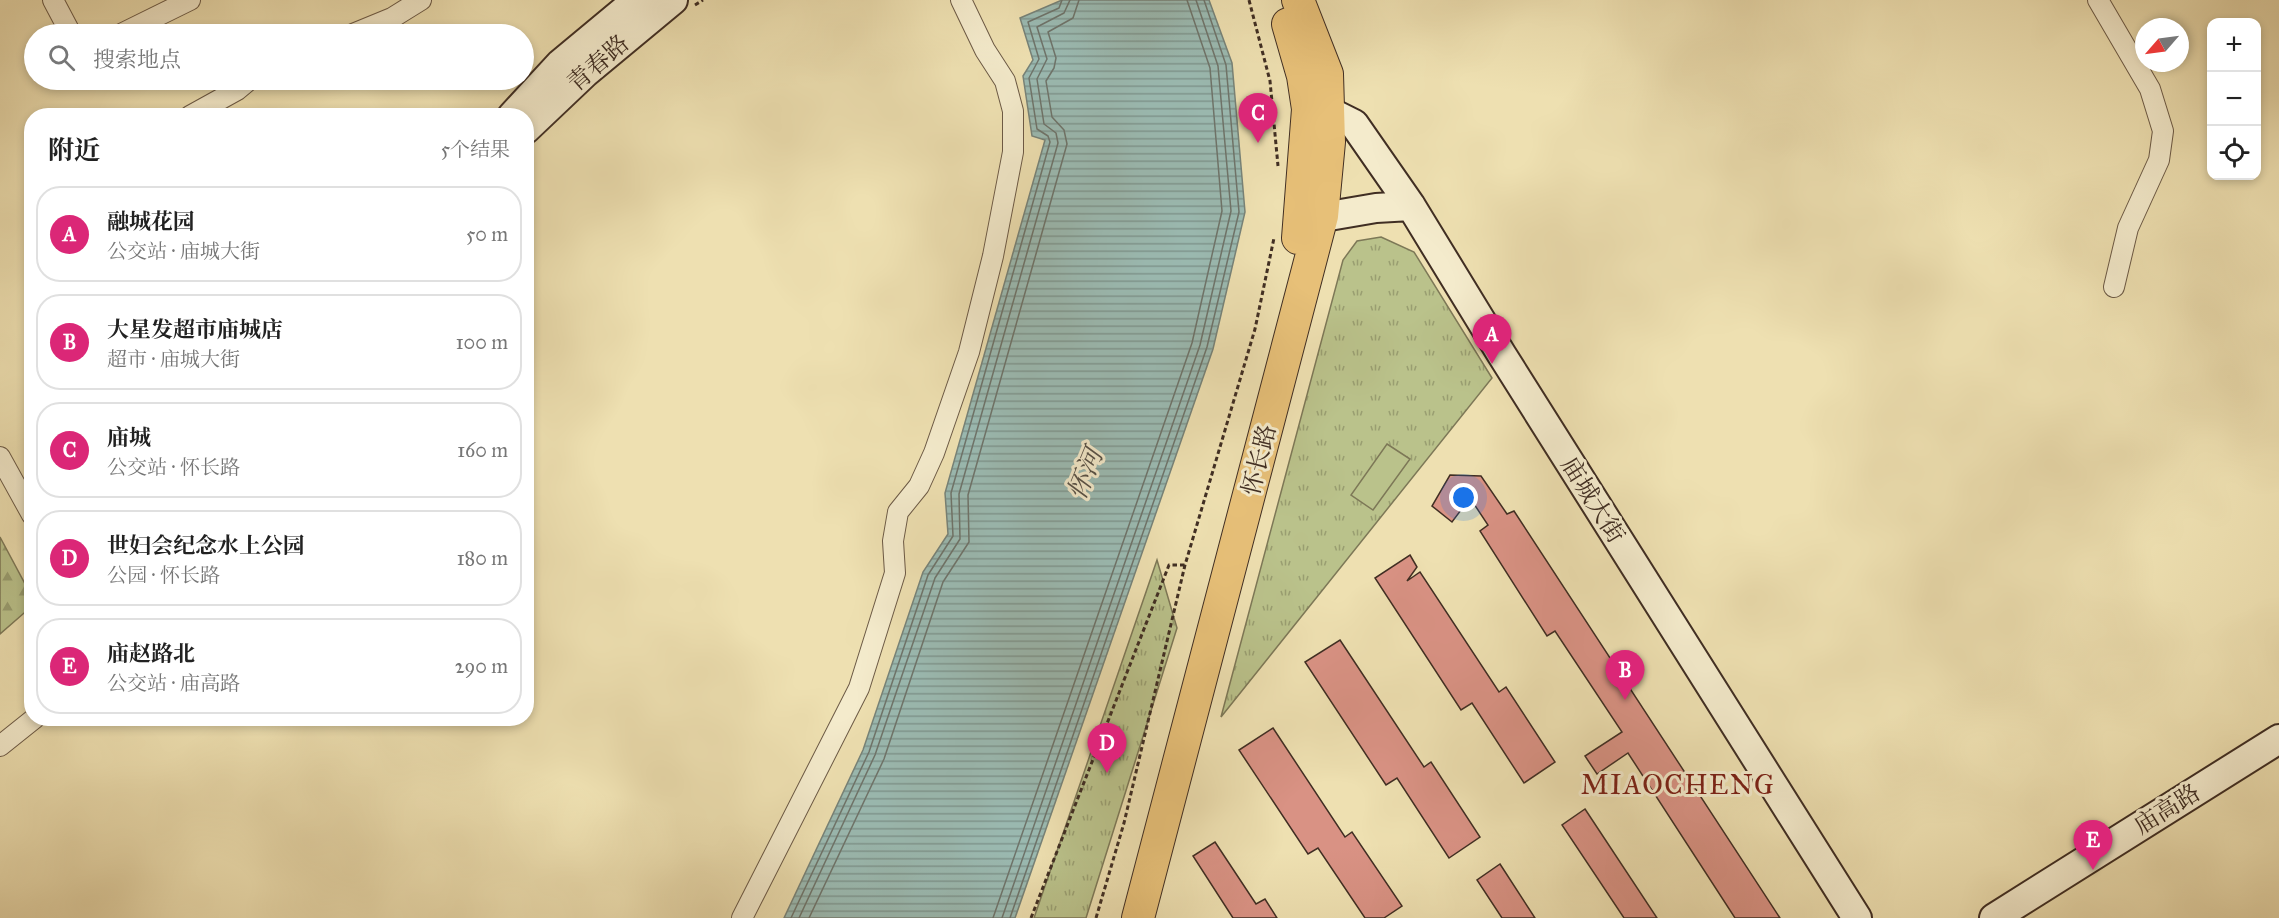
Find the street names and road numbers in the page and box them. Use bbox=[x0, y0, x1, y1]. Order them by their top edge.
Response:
street label: 青春路 bbox=[561, 28, 635, 98]
street label: 怀长路 bbox=[1236, 421, 1282, 499]
street label: 庙城大街 bbox=[1555, 451, 1631, 549]
street label: 庙高路 bbox=[2129, 777, 2205, 841]

